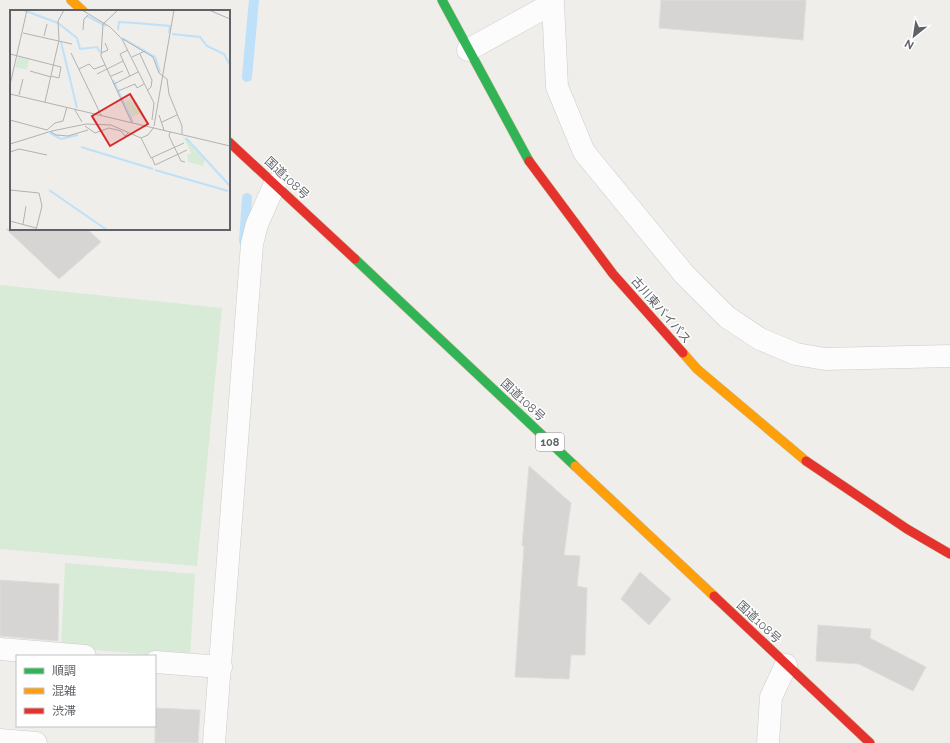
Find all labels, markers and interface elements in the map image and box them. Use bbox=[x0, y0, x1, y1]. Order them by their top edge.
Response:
inset map bbox=[10, 10, 230, 230]
north arrow bbox=[894, 16, 934, 56]
text: N bbox=[902, 36, 916, 52]
street label: 国道108号 bbox=[262, 154, 312, 202]
street label: 古川東バイパス bbox=[628, 274, 694, 346]
street label: 国道108号 bbox=[498, 376, 548, 424]
road number: 108 bbox=[536, 433, 564, 451]
street label: 国道108号 bbox=[734, 598, 784, 646]
legend bbox=[16, 655, 156, 727]
text: 順調 bbox=[52, 664, 76, 678]
text: 混雑 bbox=[52, 684, 76, 698]
text: 渋滞 bbox=[52, 704, 76, 718]

